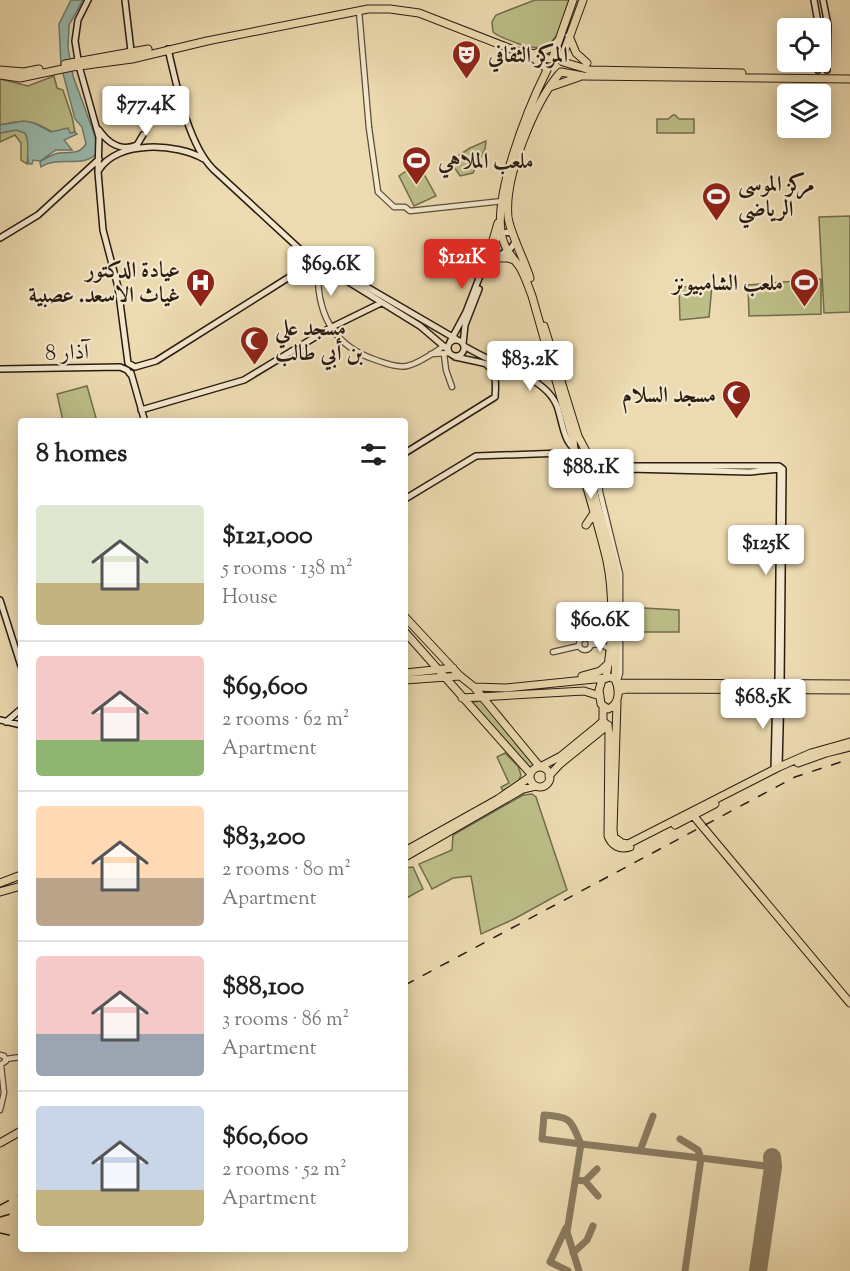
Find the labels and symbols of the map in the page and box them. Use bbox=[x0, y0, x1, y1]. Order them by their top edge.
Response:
theatre icon: المركز الثقافي bbox=[451, 38, 483, 80]
place label: المركز الثقافي bbox=[487, 41, 568, 73]
pin: $77.4K bbox=[97, 86, 195, 137]
sports icon: ملعب الملاهي bbox=[401, 144, 433, 186]
place label: ملعب الملاهي bbox=[437, 147, 533, 179]
place label: مركز الموسى الرياضي bbox=[738, 170, 814, 229]
sports icon: مركز الموسى الرياضي bbox=[701, 180, 733, 222]
pin: $121K bbox=[420, 239, 504, 290]
pin: $69.6K bbox=[282, 246, 380, 297]
place label: عيادة الدكتور غياث الاسعد. عصبية bbox=[29, 256, 180, 313]
hospital icon: عيادة الدكتور غياث الاسعد. عصبية bbox=[185, 266, 217, 308]
sports icon: ملعب الشامبيونز bbox=[788, 266, 820, 308]
place label: ملعب الشامبيونز bbox=[671, 269, 783, 301]
place label: مسجد علي بن أبي طالب bbox=[274, 314, 363, 371]
mosque icon: مسجد علي بن أبي طالب bbox=[238, 324, 270, 366]
street label: 8 آذار bbox=[45, 338, 92, 370]
pin: $83.2K bbox=[481, 341, 579, 392]
mosque icon: مسجد السلام bbox=[721, 378, 753, 420]
place label: مسجد السلام bbox=[622, 381, 716, 414]
pin: $88.1K bbox=[542, 449, 640, 500]
pin: $125K bbox=[724, 525, 808, 576]
pin: $60.6K bbox=[551, 602, 649, 653]
pin: $68.5K bbox=[714, 679, 812, 730]

